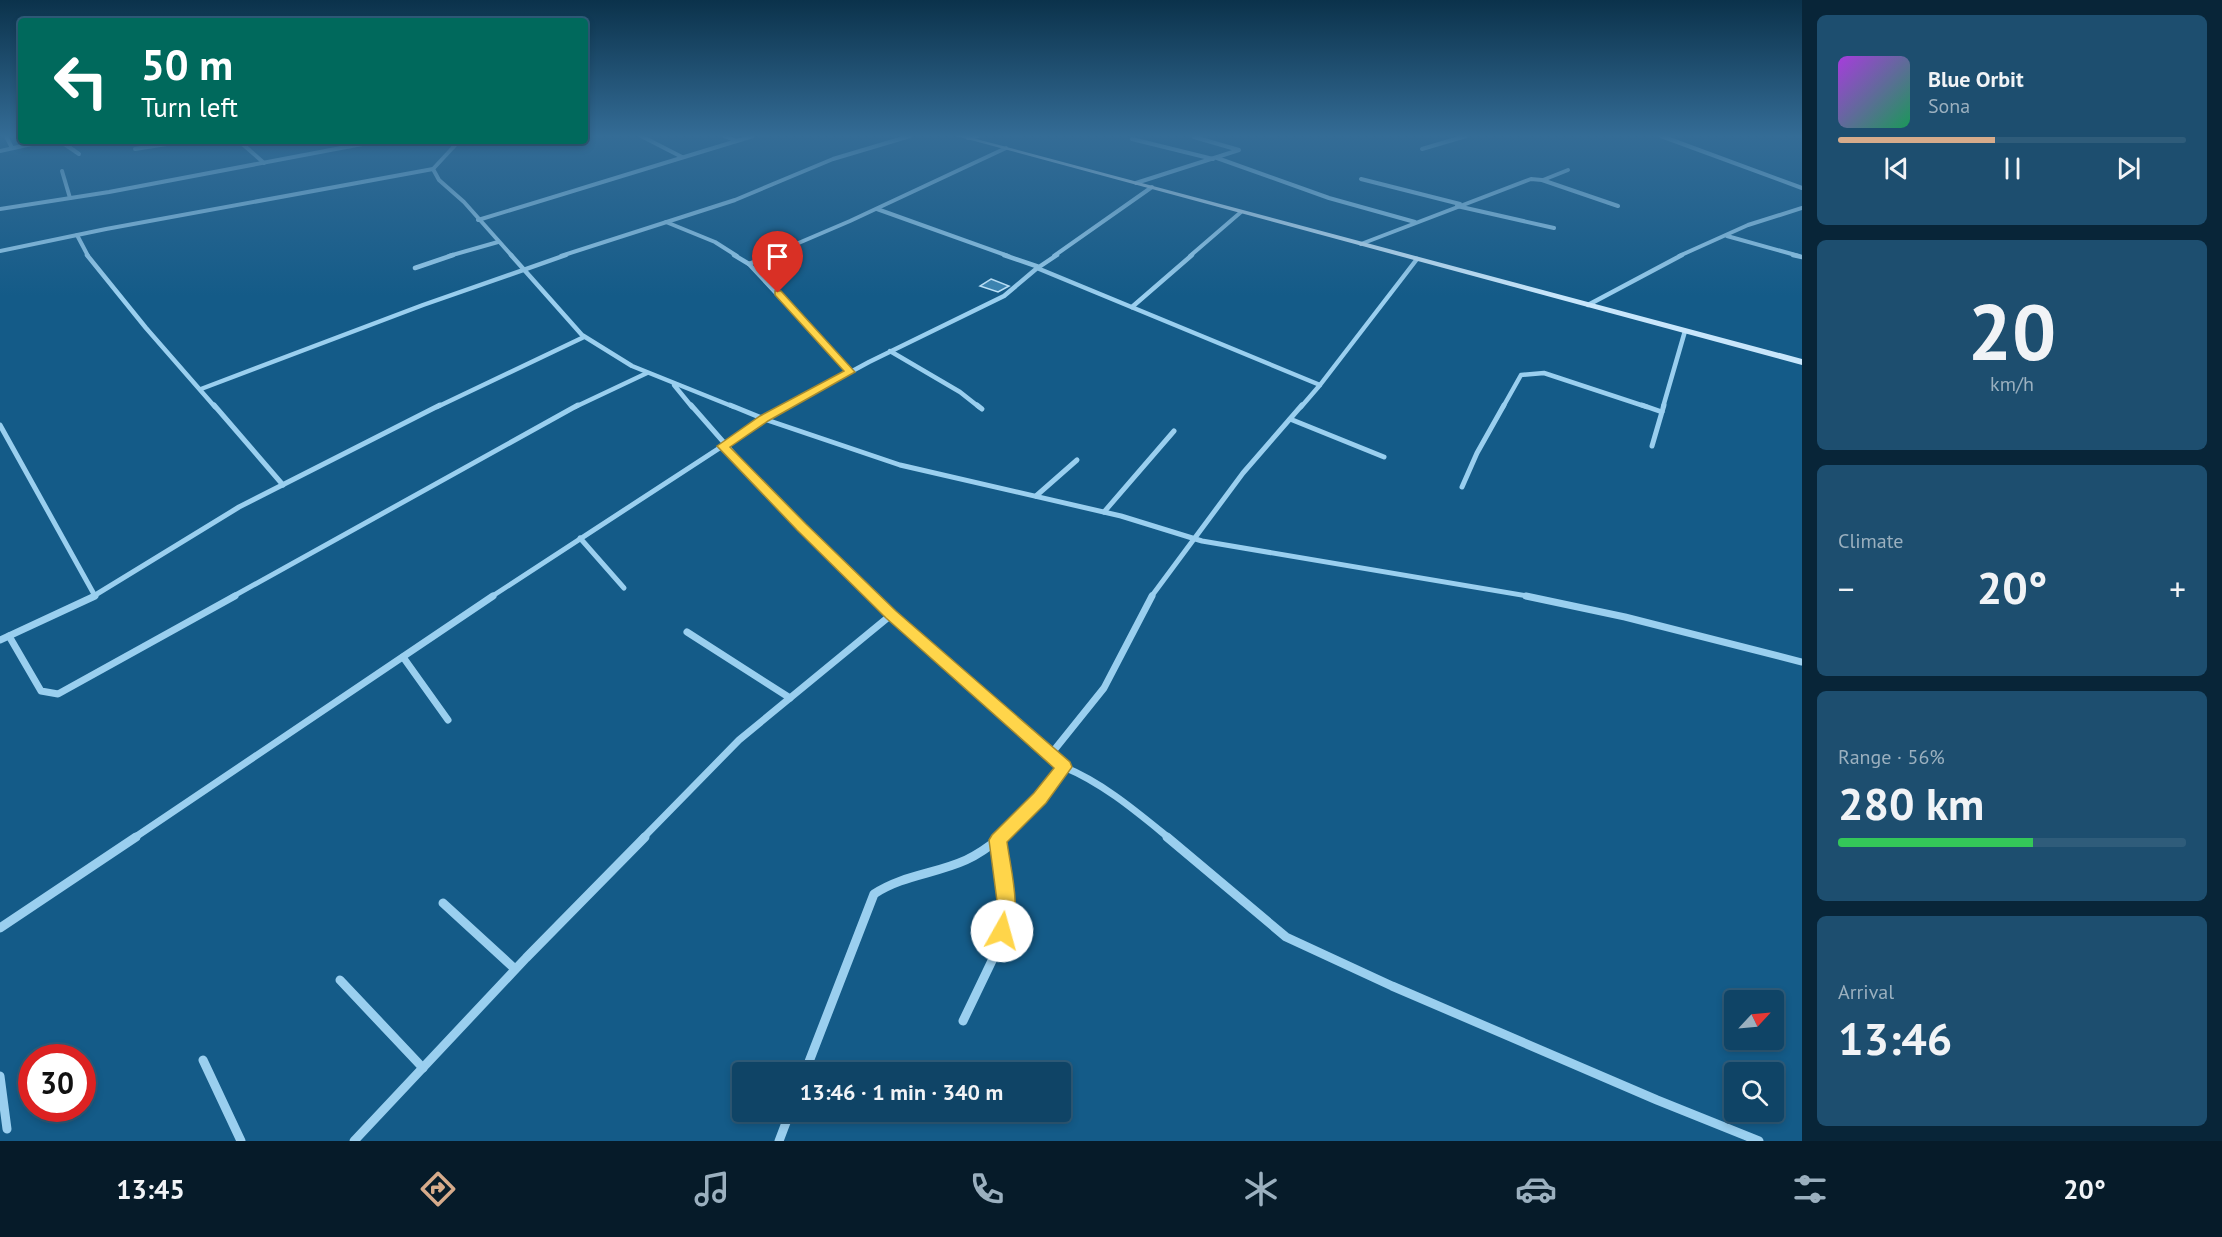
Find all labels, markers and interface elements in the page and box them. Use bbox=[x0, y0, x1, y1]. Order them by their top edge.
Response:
text: 50 m bbox=[141, 37, 233, 92]
icon: left bbox=[42, 42, 120, 120]
text: Blue Orbit bbox=[1928, 65, 2024, 93]
text: Turn left bbox=[141, 90, 238, 124]
text: Sona bbox=[1928, 93, 1970, 119]
icon: previous bbox=[1880, 152, 1913, 185]
icon: pause bbox=[1996, 152, 2029, 185]
icon: next bbox=[2112, 152, 2145, 185]
pin bbox=[752, 231, 803, 293]
icon: arrive bbox=[761, 240, 794, 273]
text: 20 bbox=[1968, 281, 2056, 382]
text: km/h bbox=[1990, 371, 2034, 397]
text: Climate bbox=[1838, 528, 1904, 554]
text: 20° bbox=[1977, 558, 2047, 616]
text: − bbox=[1838, 567, 1855, 610]
text: + bbox=[2169, 567, 2186, 610]
text: Range · 56% bbox=[1838, 744, 1945, 770]
text: 280 km bbox=[1838, 774, 1984, 832]
position arrow bbox=[970, 899, 1034, 963]
text: Arrival bbox=[1838, 979, 1894, 1005]
north arrow bbox=[1724, 990, 1784, 1050]
map controls bbox=[1724, 990, 1784, 1122]
text: 13:46 bbox=[1838, 1009, 1952, 1067]
speed limit sign: 30 bbox=[18, 1044, 96, 1122]
button: search bbox=[1724, 1062, 1784, 1122]
text: 13:46 · 1 min · 340 m bbox=[800, 1078, 1003, 1106]
icon: directions bbox=[417, 1168, 459, 1210]
icon: music bbox=[691, 1168, 733, 1210]
icon: phone bbox=[966, 1168, 1008, 1210]
icon: climate bbox=[1240, 1168, 1282, 1210]
icon: car bbox=[1515, 1168, 1557, 1210]
icon: filters bbox=[1789, 1168, 1831, 1210]
text: 13:45 bbox=[116, 1172, 185, 1206]
text: 20° bbox=[2063, 1172, 2106, 1206]

